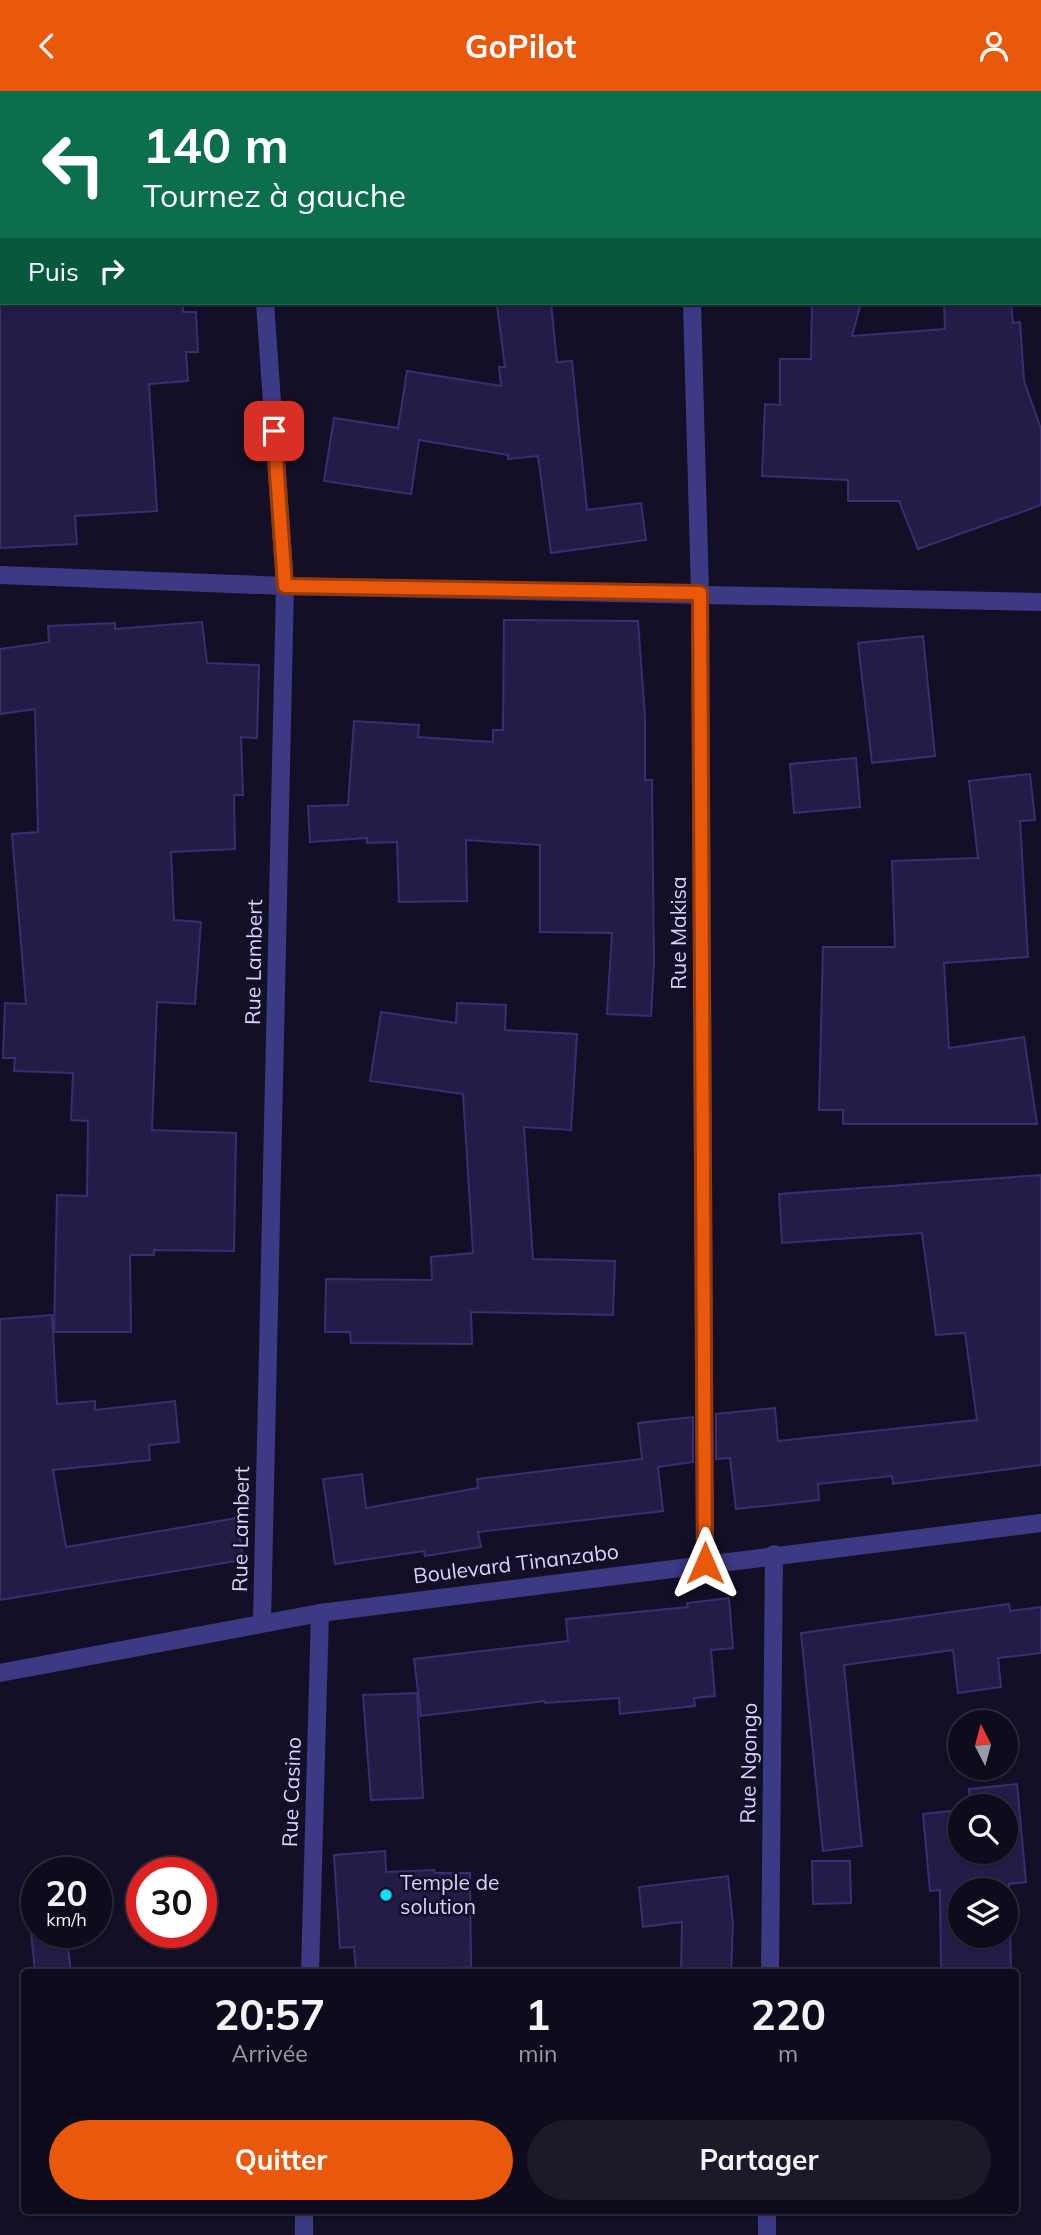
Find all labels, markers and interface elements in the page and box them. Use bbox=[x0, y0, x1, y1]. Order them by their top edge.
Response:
text: GoPilot bbox=[465, 26, 576, 66]
icon: back bbox=[28, 27, 66, 65]
icon: person bbox=[975, 27, 1013, 65]
text: 140 m bbox=[143, 114, 289, 175]
icon: left bbox=[28, 119, 119, 210]
text: Tournez à gauche bbox=[143, 175, 406, 215]
icon: right bbox=[93, 252, 131, 290]
text: Puis bbox=[28, 255, 79, 288]
pin bbox=[244, 401, 304, 461]
icon: arrive bbox=[255, 412, 293, 450]
street label: Rue Makisa bbox=[665, 876, 691, 990]
street label: Rue Lambert bbox=[239, 899, 267, 1025]
street label: Rue Lambert bbox=[226, 1466, 254, 1592]
position arrow bbox=[668, 1526, 742, 1600]
street label: Boulevard Tinanzabo bbox=[412, 1538, 620, 1589]
street label: Rue Ngongo bbox=[734, 1702, 762, 1824]
north arrow bbox=[948, 1710, 1018, 1780]
map controls bbox=[948, 1710, 1018, 1948]
street label: Rue Casino bbox=[276, 1737, 306, 1847]
button: search bbox=[948, 1794, 1018, 1864]
speed limit sign: 30 bbox=[126, 1857, 217, 1948]
place label: Temple de solution bbox=[400, 1869, 499, 1919]
text: 20 bbox=[45, 1871, 88, 1915]
button: layers bbox=[948, 1878, 1018, 1948]
marker: Temple de solution bbox=[378, 1887, 394, 1903]
text: km/h bbox=[46, 1908, 87, 1931]
text: 20:57 bbox=[214, 1988, 325, 2041]
text: 1 bbox=[525, 1988, 550, 2041]
text: 220 bbox=[750, 1988, 826, 2041]
text: Arrivée bbox=[232, 2039, 308, 2068]
text: min bbox=[518, 2039, 557, 2068]
text: m bbox=[778, 2039, 798, 2068]
button: Quitter bbox=[49, 2120, 513, 2200]
button: Partager bbox=[527, 2120, 991, 2200]

